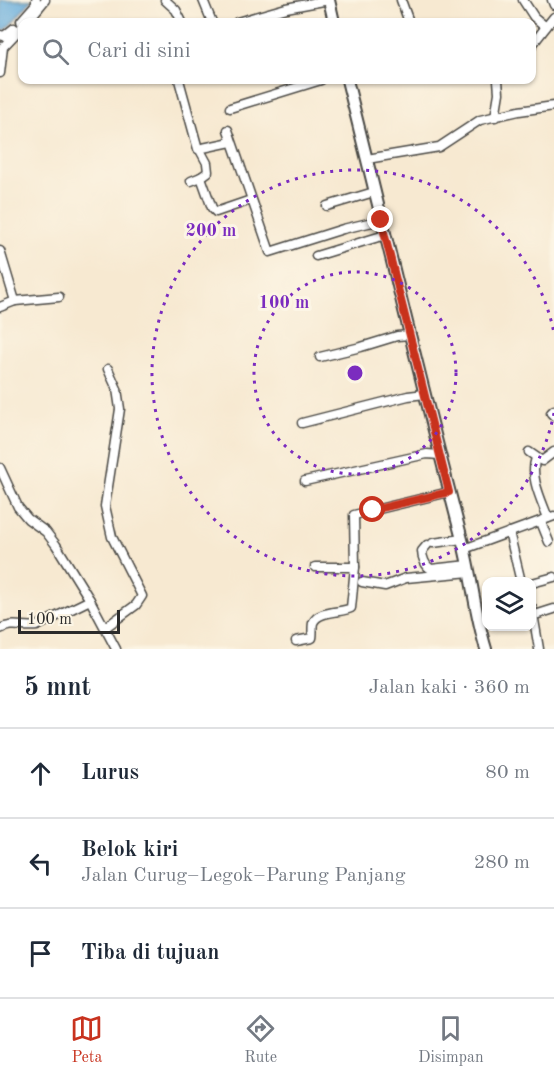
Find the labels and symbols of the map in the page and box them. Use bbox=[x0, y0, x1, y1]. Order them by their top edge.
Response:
route end bbox=[367, 206, 393, 232]
text: 200 m bbox=[186, 222, 236, 240]
text: 100 m bbox=[259, 294, 309, 312]
centre of rings bbox=[345, 363, 365, 383]
route start bbox=[359, 496, 385, 522]
scale bar bbox=[18, 607, 120, 634]

